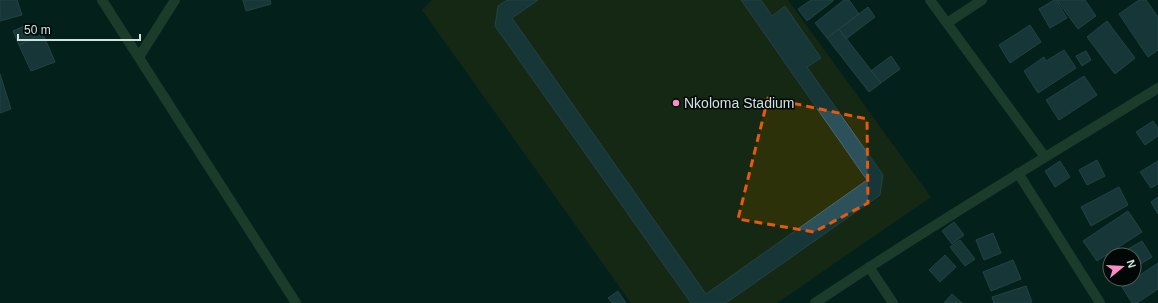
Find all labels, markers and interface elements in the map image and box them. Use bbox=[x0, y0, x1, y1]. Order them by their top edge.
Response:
scale bar bbox=[18, 16, 140, 42]
text: 50 m bbox=[24, 23, 51, 37]
place label: Nkoloma Stadium bbox=[684, 95, 795, 111]
marker: Nkoloma Stadium bbox=[671, 98, 681, 108]
north arrow bbox=[1102, 247, 1142, 287]
text: N bbox=[1125, 258, 1138, 270]

